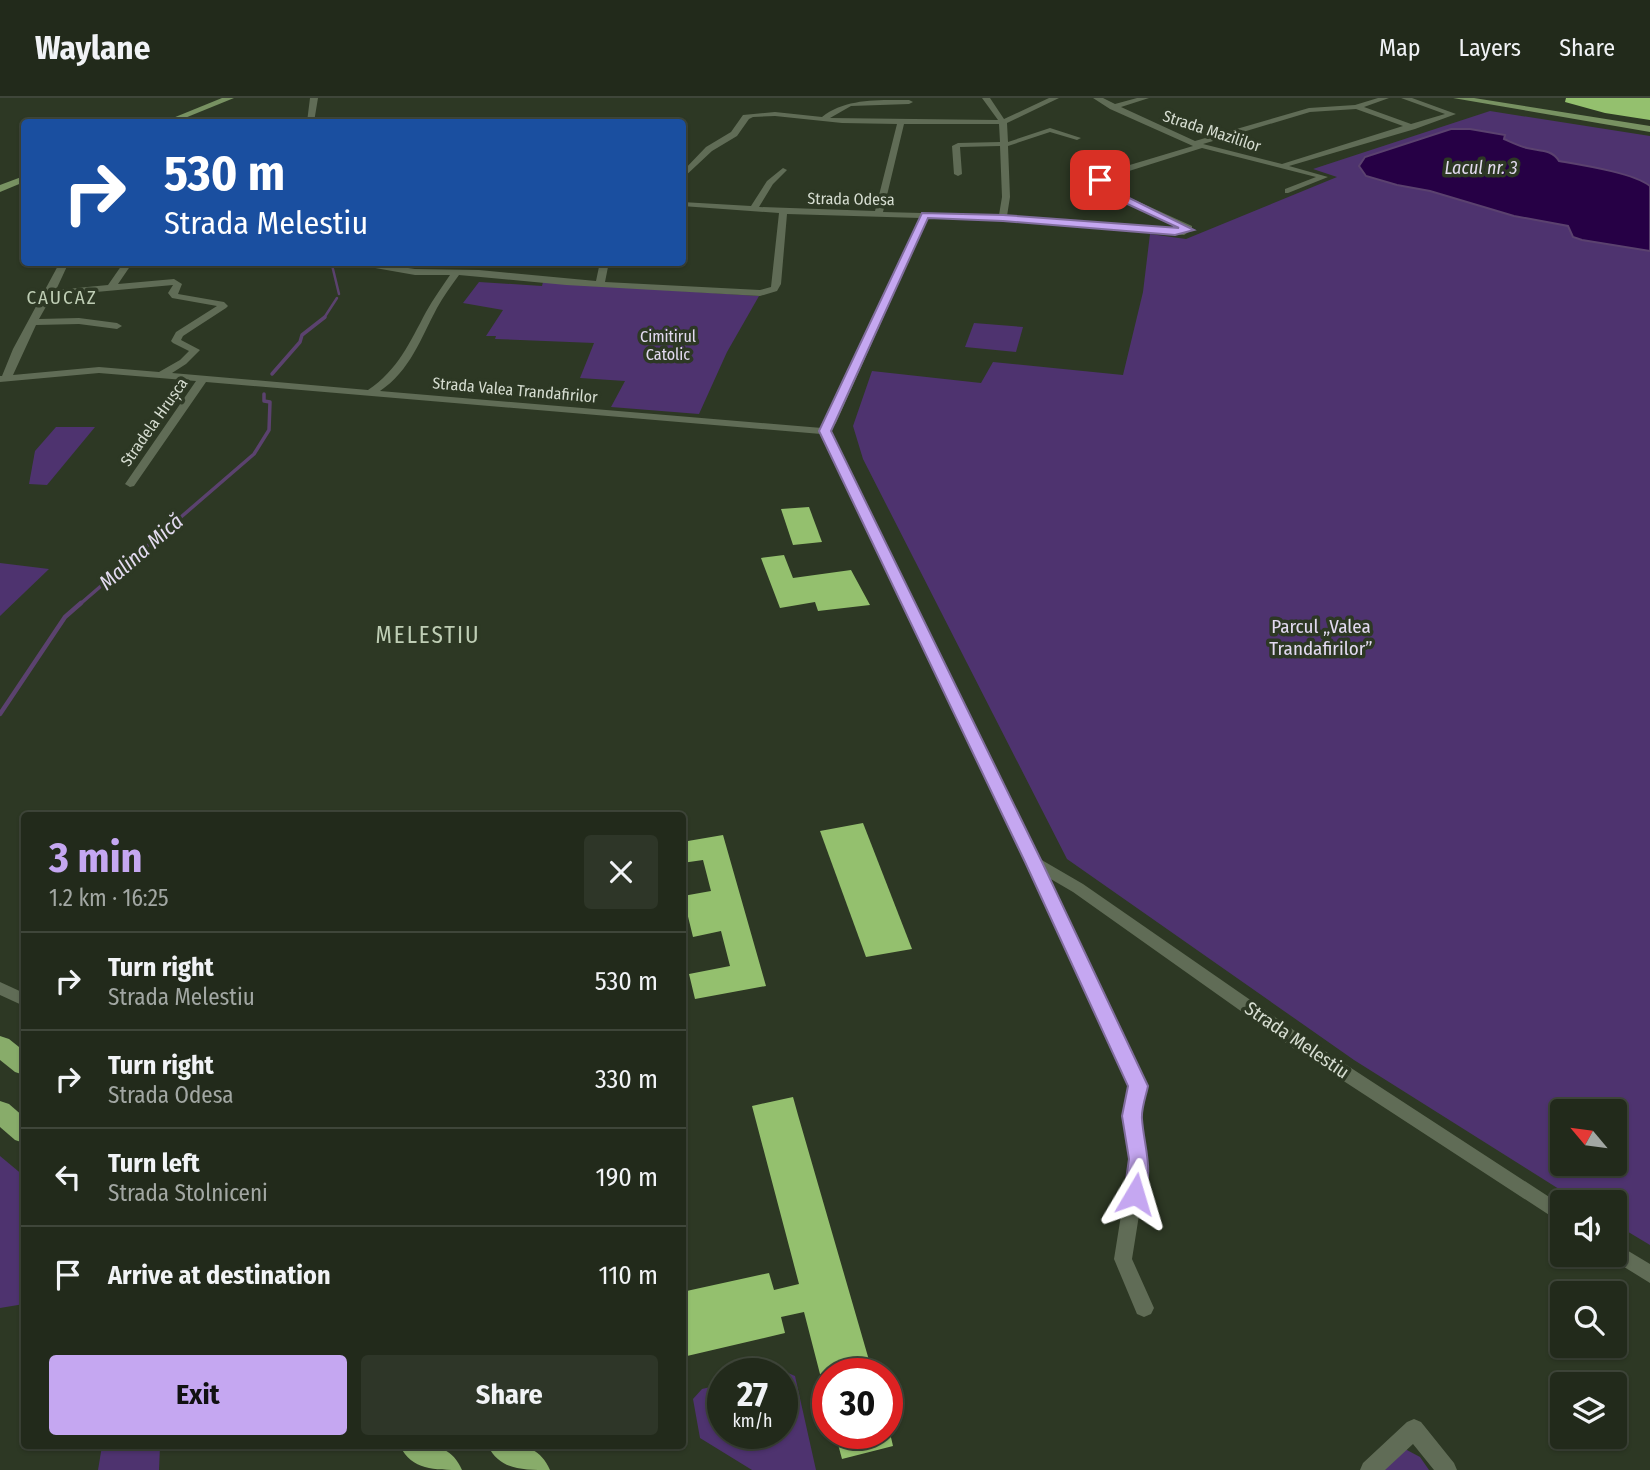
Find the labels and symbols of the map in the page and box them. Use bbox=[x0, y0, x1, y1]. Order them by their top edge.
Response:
street label: Strada Mazililor bbox=[1160, 106, 1264, 156]
pin bbox=[1070, 150, 1130, 210]
water label: Lacul nr. 3 bbox=[1445, 157, 1517, 179]
street label: Strada Odesa bbox=[807, 189, 895, 209]
district label: CAUCAZ bbox=[26, 286, 98, 309]
park label: Cimitirul Catolic bbox=[640, 327, 696, 364]
street label: Strada Valea Trandafirilor bbox=[432, 373, 599, 407]
street label: Stradela Hrușca bbox=[117, 374, 192, 470]
water label: Malina Mică bbox=[94, 508, 188, 596]
park label: Parcul „Valea Trandafirilor” bbox=[1269, 615, 1373, 660]
district label: MELESTIU bbox=[376, 621, 481, 649]
street label: Strada Melestiu bbox=[1240, 997, 1354, 1083]
north arrow bbox=[1550, 1099, 1628, 1176]
position arrow bbox=[1098, 1157, 1172, 1231]
speed limit sign: 30 bbox=[812, 1358, 903, 1449]

